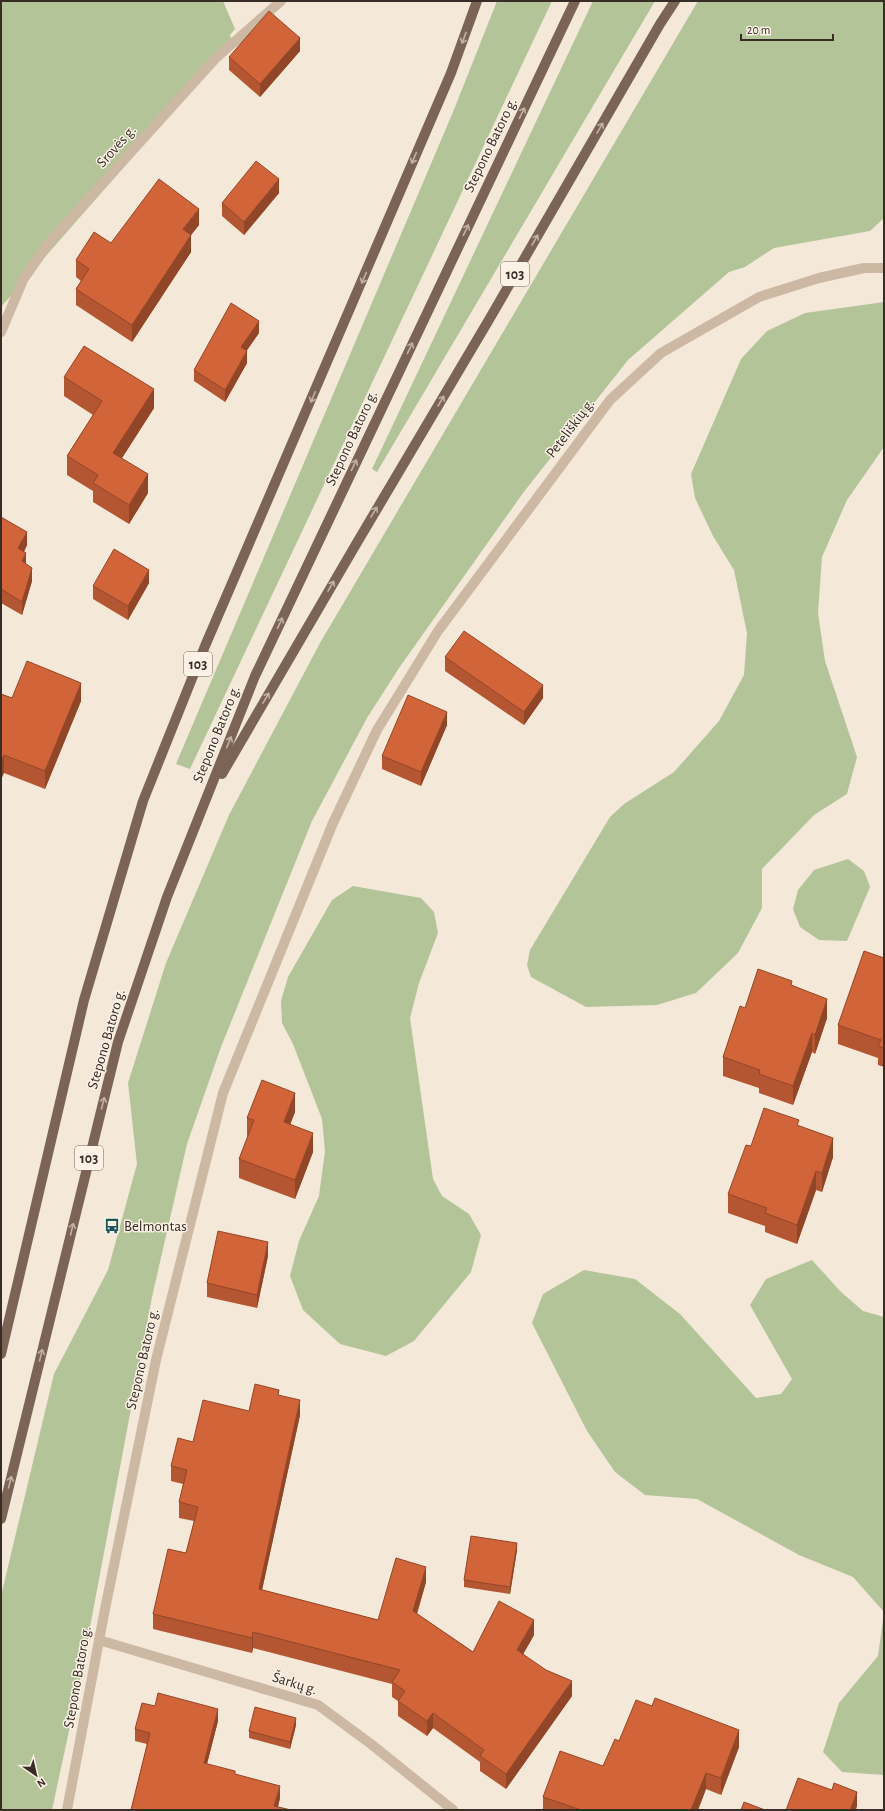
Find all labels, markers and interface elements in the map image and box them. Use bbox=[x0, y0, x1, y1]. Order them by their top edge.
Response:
scale bar bbox=[741, 16, 833, 42]
text: 20 m bbox=[747, 24, 770, 36]
one-way arrow bbox=[459, 31, 467, 43]
street label: Stepono Batoro g. bbox=[461, 96, 520, 195]
one-way arrow bbox=[519, 107, 526, 119]
street label: Srovės g. bbox=[94, 122, 139, 170]
one-way arrow bbox=[596, 122, 604, 134]
one-way arrow bbox=[410, 152, 418, 164]
one-way arrow bbox=[463, 225, 470, 237]
one-way arrow bbox=[531, 234, 539, 246]
road number: 103 bbox=[501, 262, 529, 286]
one-way arrow bbox=[359, 271, 367, 283]
one-way arrow bbox=[407, 342, 414, 354]
street label: Stepono Batoro g. bbox=[323, 388, 380, 488]
one-way arrow bbox=[309, 391, 316, 403]
one-way arrow bbox=[437, 395, 445, 407]
street label: Peteliškių g. bbox=[543, 396, 597, 461]
one-way arrow bbox=[351, 459, 358, 471]
one-way arrow bbox=[371, 506, 379, 518]
one-way arrow bbox=[328, 580, 336, 592]
one-way arrow bbox=[277, 617, 284, 629]
road number: 103 bbox=[184, 652, 212, 676]
street label: Stepono Batoro g. bbox=[190, 684, 243, 785]
one-way arrow bbox=[263, 692, 271, 704]
one-way arrow bbox=[226, 737, 233, 749]
street label: Stepono Batoro g. bbox=[85, 987, 128, 1091]
one-way arrow bbox=[100, 1097, 107, 1110]
road number: 103 bbox=[75, 1146, 103, 1170]
bus stop icon: Belmontas bbox=[103, 1217, 121, 1235]
place label: Belmontas bbox=[124, 1219, 187, 1234]
one-way arrow bbox=[69, 1223, 76, 1236]
street label: Stepono Batoro g. bbox=[124, 1307, 161, 1411]
one-way arrow bbox=[38, 1349, 45, 1362]
one-way arrow bbox=[7, 1475, 15, 1488]
street label: Stepono Batoro g. bbox=[61, 1625, 94, 1729]
street label: Šarkų g. bbox=[271, 1669, 319, 1697]
north arrow bbox=[16, 1755, 56, 1795]
text: N bbox=[35, 1776, 48, 1790]

